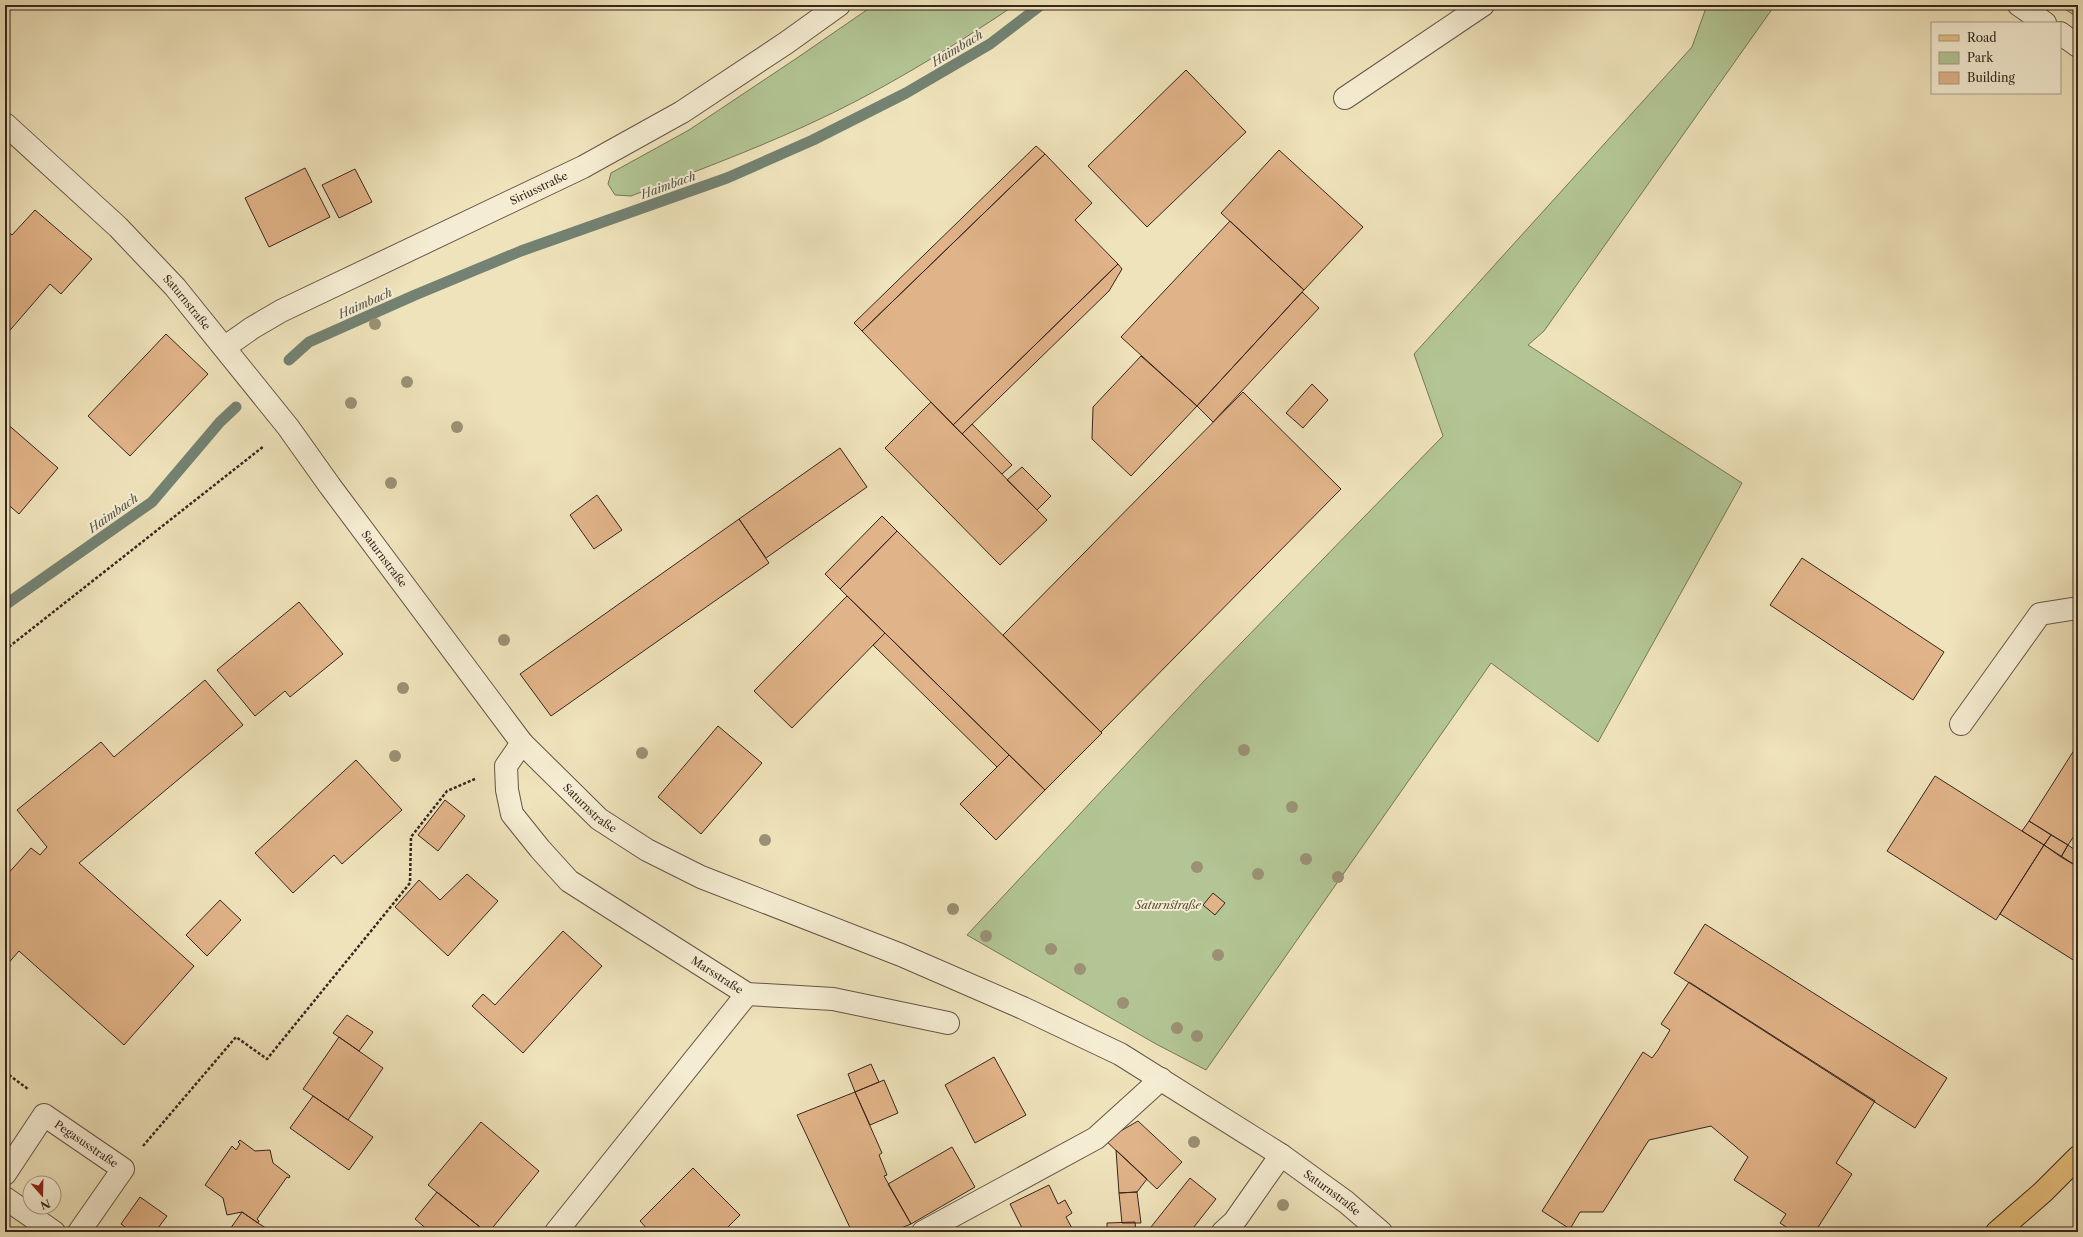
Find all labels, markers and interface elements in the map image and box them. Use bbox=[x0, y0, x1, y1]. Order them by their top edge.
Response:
legend bbox=[1931, 22, 2061, 94]
water label: Haimbach bbox=[928, 27, 986, 70]
text: Road bbox=[1967, 30, 1997, 45]
text: Park bbox=[1967, 50, 1994, 65]
text: Building bbox=[1967, 70, 2015, 85]
street label: Siriusstraße bbox=[507, 168, 570, 208]
water label: Haimbach bbox=[638, 168, 698, 202]
street label: Saturnstraße bbox=[160, 272, 214, 333]
water label: Haimbach bbox=[335, 284, 394, 322]
water label: Haimbach bbox=[84, 490, 141, 536]
street label: Saturnstraße bbox=[359, 528, 410, 590]
street label: Saturnstraße bbox=[560, 781, 619, 836]
park label: Saturnstraße bbox=[1134, 898, 1202, 912]
street label: Marsstraße bbox=[688, 953, 746, 997]
street label: Pegasusstraße bbox=[52, 1117, 121, 1171]
street label: Saturnstraße bbox=[1301, 1167, 1363, 1218]
north arrow bbox=[22, 1175, 62, 1215]
text: N bbox=[38, 1196, 52, 1213]

